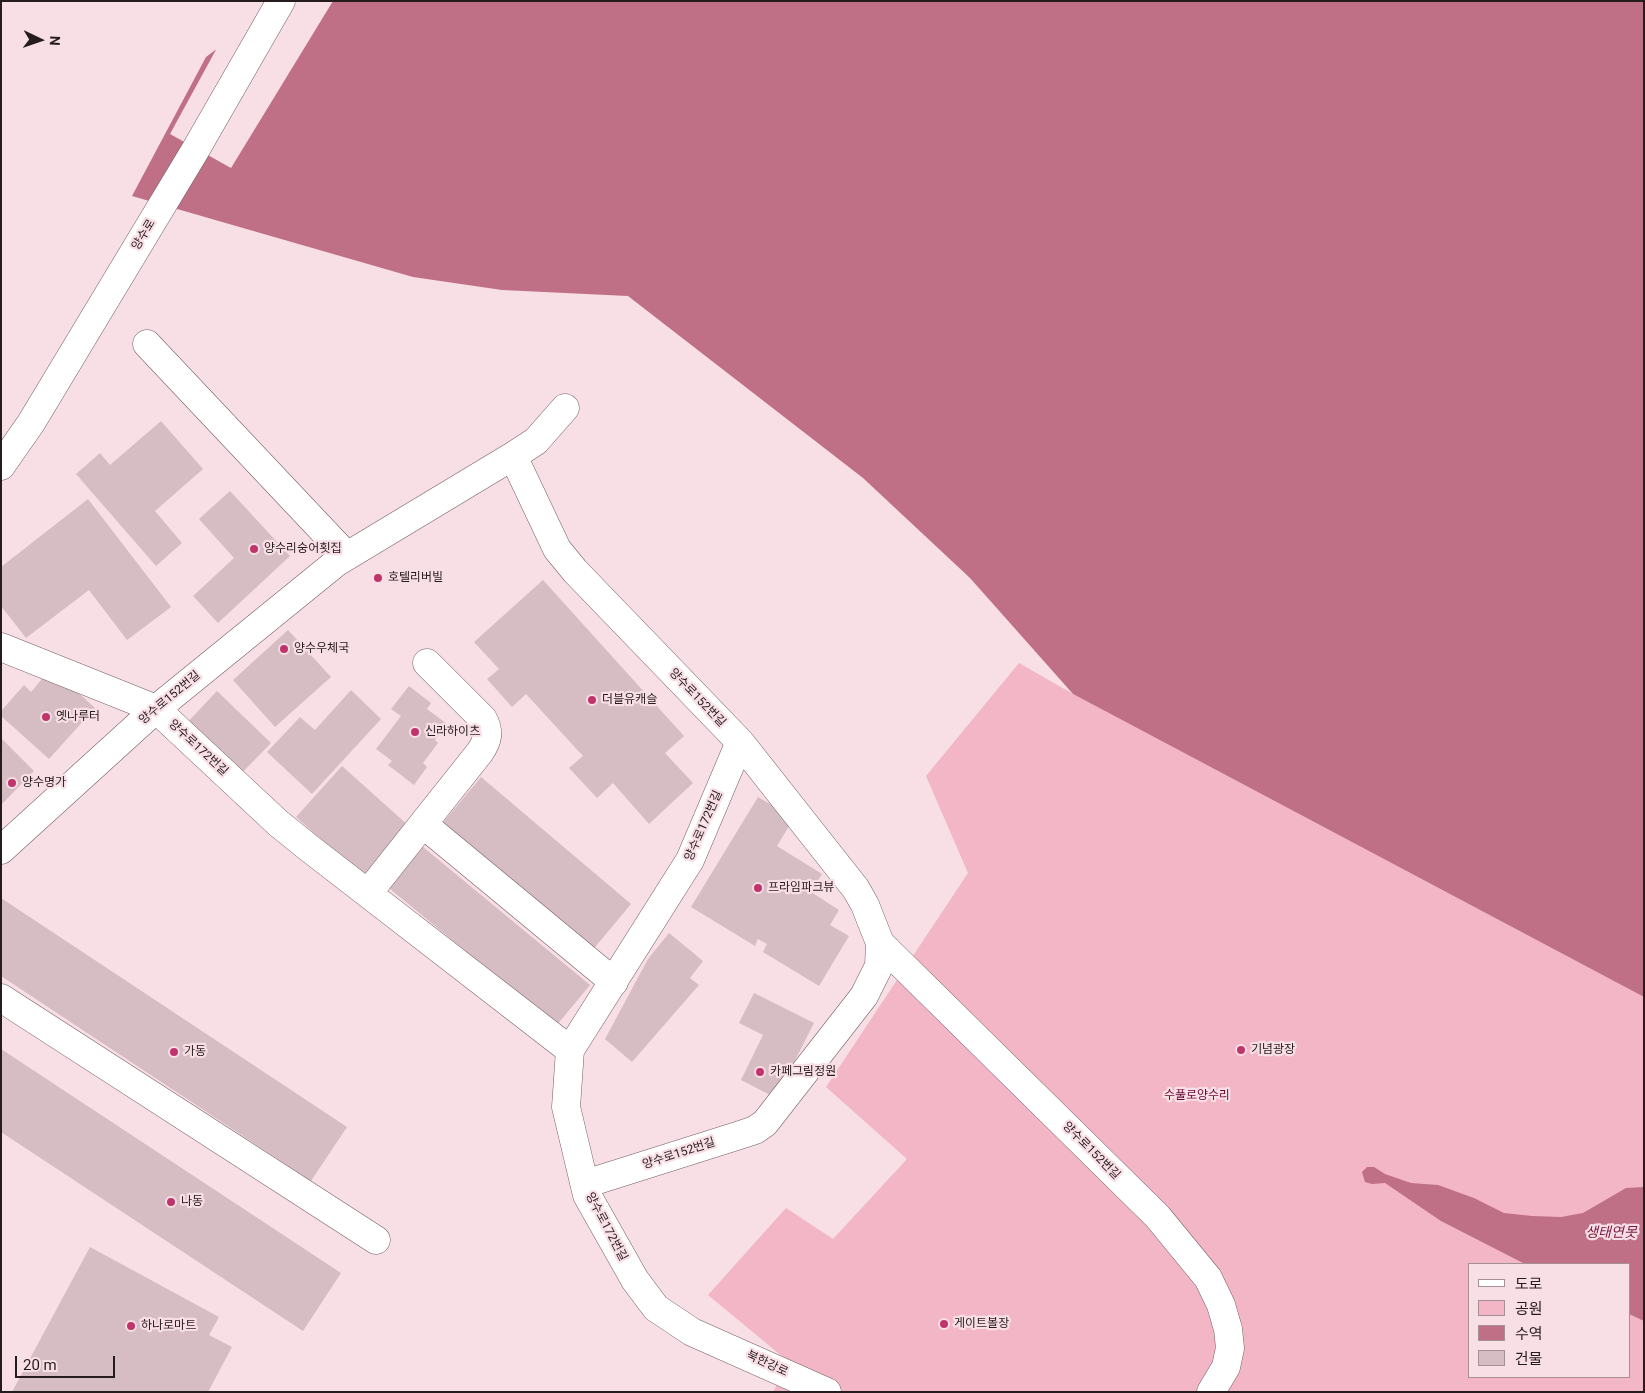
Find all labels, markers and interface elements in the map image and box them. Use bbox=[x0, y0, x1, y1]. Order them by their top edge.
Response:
north arrow bbox=[15, 15, 65, 65]
text: N bbox=[47, 35, 63, 46]
street label: 양수로 bbox=[129, 217, 159, 253]
place label: 양수리숭어횟집 bbox=[264, 542, 341, 556]
marker: 양수리숭어횟집 bbox=[248, 543, 260, 555]
place label: 호텔리버빌 bbox=[388, 571, 443, 585]
marker: 호텔리버빌 bbox=[372, 572, 384, 584]
place label: 양수우체국 bbox=[294, 642, 349, 656]
marker: 양수우체국 bbox=[278, 643, 290, 655]
street label: 양수로152번길 bbox=[666, 666, 728, 730]
street label: 양수로152번길 bbox=[136, 668, 204, 728]
place label: 더블유캐슬 bbox=[602, 693, 657, 707]
marker: 더블유캐슬 bbox=[586, 694, 598, 706]
place label: 옛나루터 bbox=[56, 710, 100, 724]
marker: 옛나루터 bbox=[40, 711, 52, 723]
street label: 양수로172번길 bbox=[166, 717, 230, 779]
place label: 신라하이츠 bbox=[425, 725, 480, 739]
marker: 신라하이츠 bbox=[409, 726, 421, 738]
place label: 양수명가 bbox=[22, 776, 66, 790]
marker: 양수명가 bbox=[6, 777, 18, 789]
street label: 양수로172번길 bbox=[682, 789, 726, 863]
place label: 프라임파크뷰 bbox=[768, 881, 834, 895]
marker: 프라임파크뷰 bbox=[752, 882, 764, 894]
place label: 기념광장 bbox=[1251, 1043, 1295, 1057]
marker: 기념광장 bbox=[1235, 1044, 1247, 1056]
place label: 가동 bbox=[184, 1045, 206, 1059]
marker: 가동 bbox=[168, 1046, 180, 1058]
place label: 카페그림정원 bbox=[770, 1065, 836, 1079]
marker: 카페그림정원 bbox=[754, 1066, 766, 1078]
park label: 수풀로양수리 bbox=[1164, 1089, 1230, 1103]
street label: 양수로152번길 bbox=[1059, 1119, 1123, 1183]
street label: 양수로152번길 bbox=[641, 1135, 717, 1173]
street label: 양수로172번길 bbox=[582, 1190, 630, 1264]
place label: 나동 bbox=[181, 1195, 203, 1209]
marker: 나동 bbox=[165, 1196, 177, 1208]
water label: 생태연못 bbox=[1585, 1225, 1637, 1241]
legend bbox=[1468, 1263, 1630, 1378]
text: 도로 bbox=[1515, 1275, 1543, 1293]
text: 공원 bbox=[1515, 1300, 1543, 1318]
place label: 게이트볼장 bbox=[954, 1317, 1009, 1331]
marker: 게이트볼장 bbox=[938, 1318, 950, 1330]
place label: 하나로마트 bbox=[141, 1319, 196, 1333]
marker: 하나로마트 bbox=[125, 1320, 137, 1332]
text: 수역 bbox=[1515, 1325, 1543, 1343]
scale bar bbox=[18, 1346, 118, 1378]
street label: 북한강로 bbox=[744, 1348, 790, 1380]
text: 건물 bbox=[1515, 1350, 1543, 1368]
text: 20 m bbox=[23, 1356, 57, 1374]

